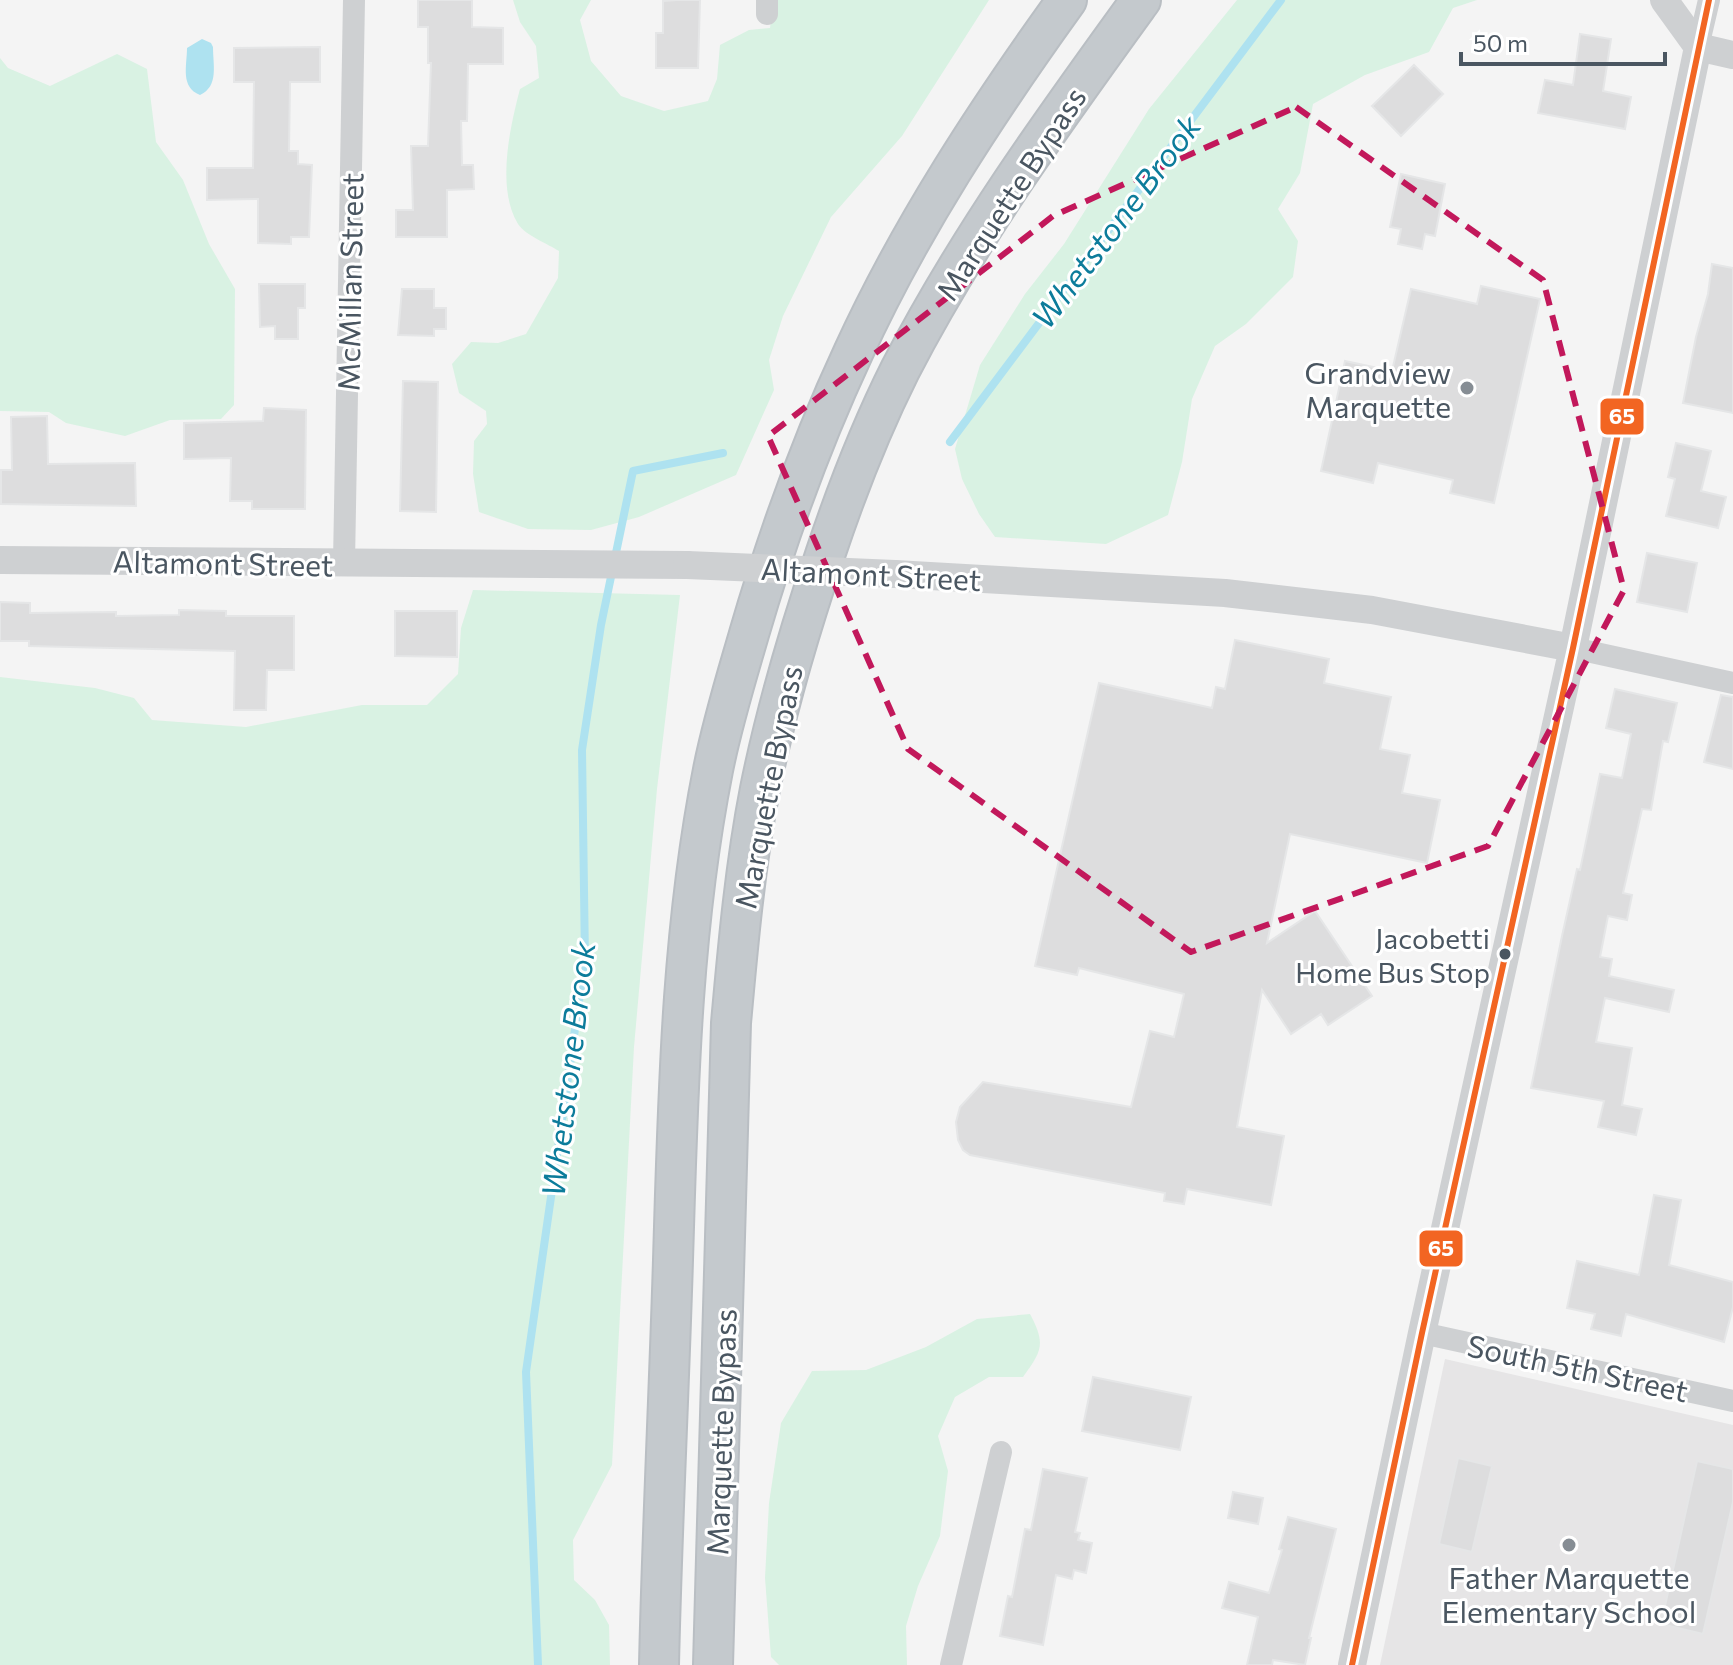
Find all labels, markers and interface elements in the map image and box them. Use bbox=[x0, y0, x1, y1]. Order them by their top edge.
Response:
scale bar bbox=[1461, 16, 1665, 66]
text: 50 m bbox=[1473, 28, 1528, 57]
street label: Marquette Bypass bbox=[927, 79, 1093, 307]
water label: Whetstone Brook bbox=[1022, 106, 1209, 336]
street label: McMillan Street bbox=[329, 172, 369, 392]
place label: Grandview Marquette bbox=[1305, 353, 1451, 424]
marker: Grandview Marquette bbox=[1458, 379, 1476, 397]
line badge: 65 bbox=[1599, 397, 1645, 436]
text: 65 bbox=[1609, 402, 1635, 429]
street label: Altamont Street bbox=[112, 542, 334, 582]
street label: Altamont Street bbox=[760, 549, 982, 597]
street label: Marquette Bypass bbox=[725, 662, 809, 912]
place label: Jacobetti Home Bus Stop bbox=[1295, 921, 1490, 989]
water label: Whetstone Brook bbox=[531, 938, 603, 1199]
marker: Jacobetti Home Bus Stop bbox=[1497, 946, 1513, 962]
line badge: 65 bbox=[1418, 1229, 1464, 1268]
text: 65 bbox=[1428, 1234, 1454, 1261]
street label: Marquette Bypass bbox=[697, 1308, 743, 1556]
street label: South 5th Street bbox=[1464, 1326, 1692, 1408]
marker: Father Marquette Elementary School bbox=[1560, 1536, 1578, 1554]
place label: Father Marquette Elementary School bbox=[1442, 1558, 1696, 1629]

